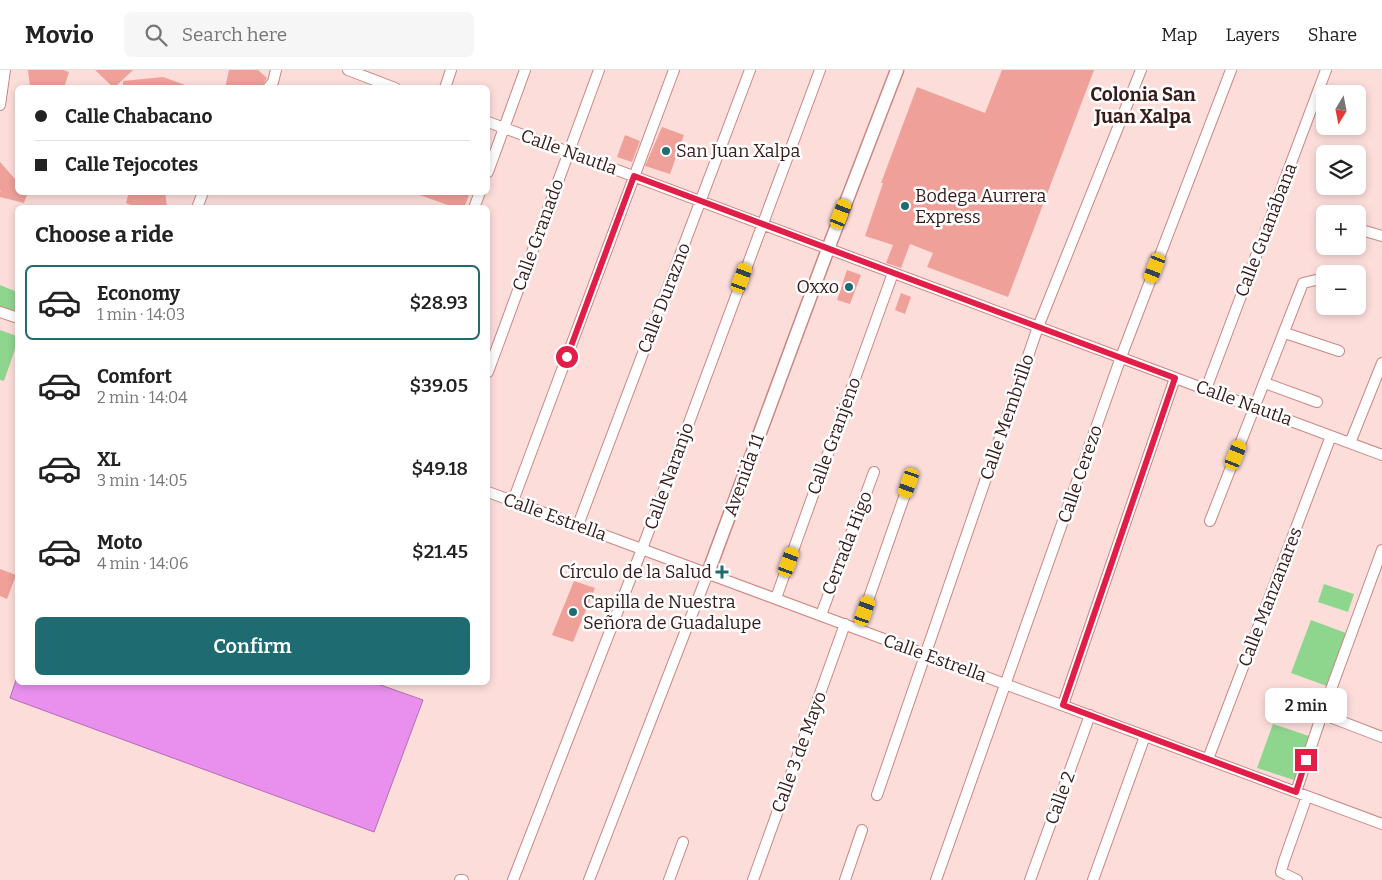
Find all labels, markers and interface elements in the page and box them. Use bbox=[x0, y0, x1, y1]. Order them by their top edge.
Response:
search box bbox=[124, 12, 474, 57]
text: Movio bbox=[25, 21, 94, 49]
icon: search bbox=[142, 21, 170, 49]
text: Search here bbox=[182, 23, 287, 46]
text: Map bbox=[1161, 24, 1197, 46]
text: Layers bbox=[1225, 24, 1280, 46]
text: Share bbox=[1308, 24, 1357, 46]
district label: Colonia San Juan Xalpa bbox=[1090, 83, 1197, 128]
north arrow bbox=[1316, 85, 1366, 135]
map controls bbox=[1316, 85, 1366, 315]
text: Calle Chabacano bbox=[65, 105, 212, 128]
street label: Calle Nautla bbox=[518, 124, 620, 180]
place label: San Juan Xalpa bbox=[676, 140, 800, 162]
marker: San Juan Xalpa bbox=[660, 145, 672, 157]
button: layers bbox=[1316, 145, 1366, 195]
text: Calle Tejocotes bbox=[65, 153, 198, 176]
street label: Calle Guanábana bbox=[1230, 160, 1302, 300]
street label: Calle Granado bbox=[508, 176, 568, 294]
place label: Bodega Aurrera Express bbox=[915, 185, 1046, 228]
car bbox=[828, 197, 853, 231]
marker: Bodega Aurrera Express bbox=[899, 200, 911, 212]
button: + bbox=[1316, 205, 1366, 255]
text: Choose a ride bbox=[35, 221, 174, 248]
street label: Calle Durazno bbox=[633, 240, 695, 356]
car bbox=[1142, 251, 1167, 285]
car bbox=[729, 261, 754, 295]
button: − bbox=[1316, 265, 1366, 315]
place label: Oxxo bbox=[796, 276, 839, 298]
icon: car bbox=[37, 280, 82, 325]
marker: Oxxo bbox=[843, 281, 855, 293]
text: Economy bbox=[97, 282, 180, 305]
text: $28.93 bbox=[409, 291, 468, 314]
text: 1 min · 14:03 bbox=[97, 305, 185, 324]
route start bbox=[556, 346, 578, 368]
street label: Calle Membrillo bbox=[975, 351, 1039, 483]
icon: car bbox=[37, 363, 82, 408]
text: Comfort bbox=[97, 365, 172, 388]
text: $39.05 bbox=[410, 374, 468, 397]
street label: Calle Granjeno bbox=[803, 374, 865, 498]
street label: Calle Nautla bbox=[1193, 375, 1295, 431]
text: 2 min · 14:04 bbox=[97, 388, 188, 407]
street label: Calle Naranjo bbox=[639, 419, 699, 533]
street label: Calle Cerezo bbox=[1053, 422, 1107, 526]
street label: Avenida 11 bbox=[719, 430, 769, 519]
car bbox=[1223, 438, 1248, 472]
icon: car bbox=[37, 446, 82, 491]
text: XL bbox=[97, 448, 121, 471]
text: $49.18 bbox=[411, 457, 468, 480]
car bbox=[897, 466, 920, 500]
text: 3 min · 14:05 bbox=[97, 471, 187, 490]
street label: Calle Estrella bbox=[500, 488, 610, 546]
street label: Cerrada Higo bbox=[817, 488, 877, 598]
street label: Calle Manzanares bbox=[1233, 524, 1307, 670]
icon: car bbox=[37, 529, 82, 574]
text: Moto bbox=[97, 531, 143, 554]
text: $21.45 bbox=[412, 540, 468, 563]
car bbox=[776, 545, 801, 579]
text: 4 min · 14:06 bbox=[97, 554, 188, 573]
place label: Círculo de la Salud bbox=[559, 561, 712, 583]
marker: Círculo de la Salud bbox=[716, 566, 728, 578]
place label: Capilla de Nuestra Señora de Guadalupe bbox=[583, 591, 761, 634]
car bbox=[853, 594, 876, 628]
marker: Capilla de Nuestra Señora de Guadalupe bbox=[567, 606, 579, 618]
button: Confirm bbox=[35, 617, 470, 675]
street label: Calle Estrella bbox=[880, 629, 990, 687]
street label: Calle 3 de Mayo bbox=[767, 688, 831, 816]
callout: 2 min bbox=[1265, 688, 1347, 722]
text: 2 min bbox=[1285, 696, 1327, 715]
route end bbox=[1295, 749, 1317, 771]
street label: Calle 2 bbox=[1040, 769, 1080, 827]

